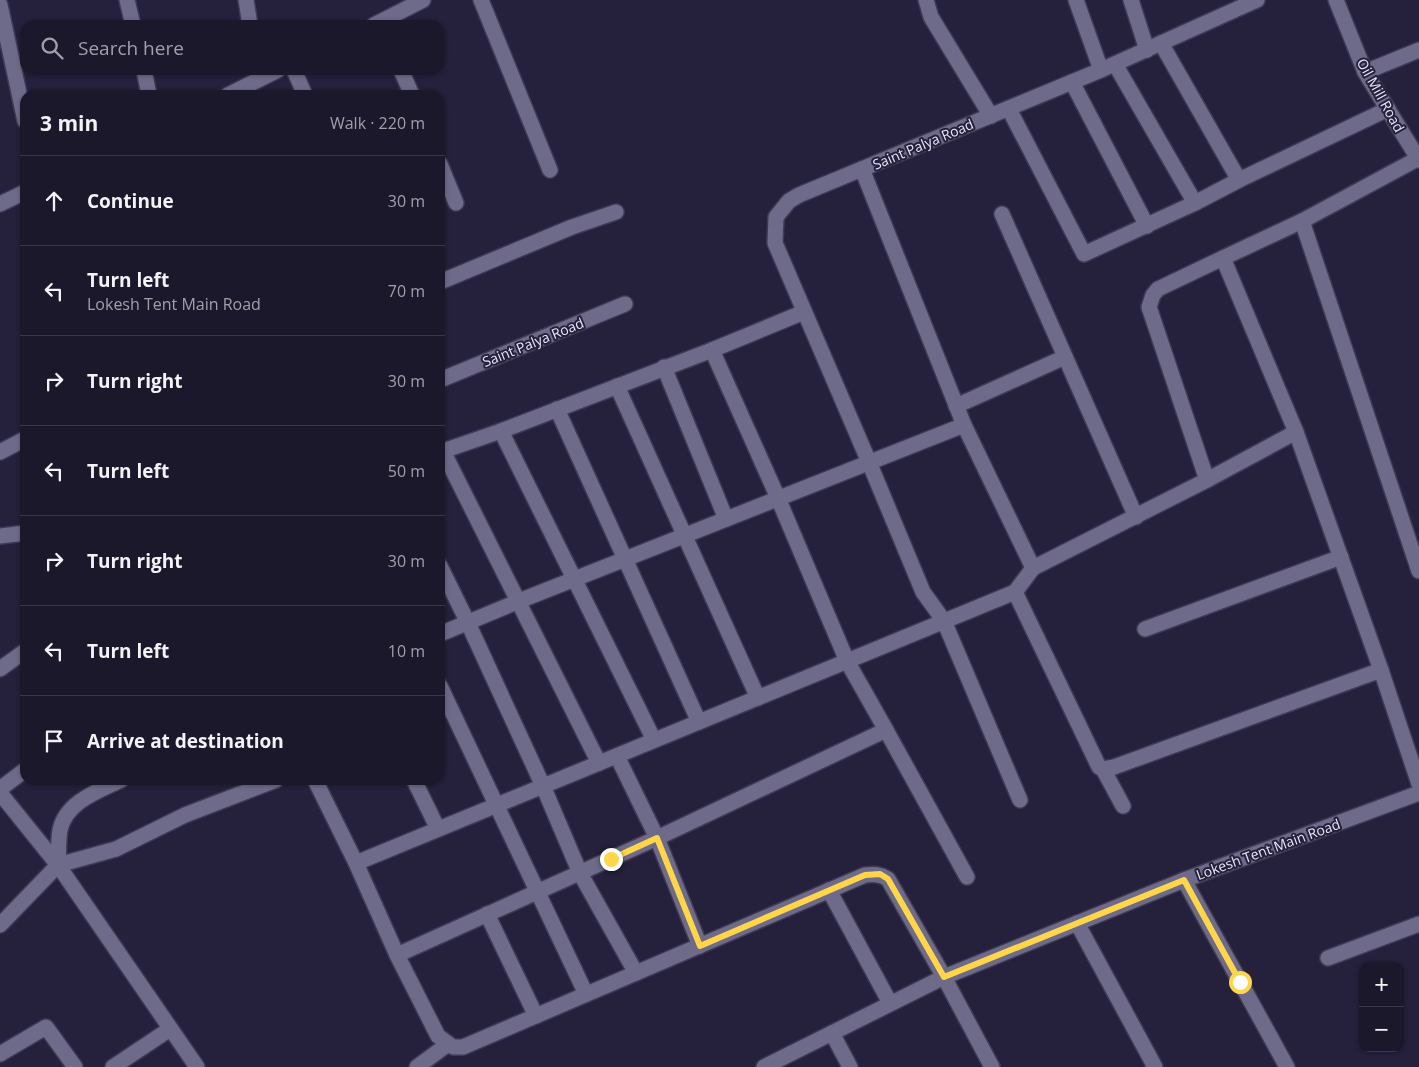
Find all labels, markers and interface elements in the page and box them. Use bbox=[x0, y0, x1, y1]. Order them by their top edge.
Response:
search box bbox=[20, 20, 445, 75]
icon: search bbox=[38, 34, 66, 62]
text: Search here bbox=[78, 35, 184, 61]
street label: Oil Mill Road bbox=[1353, 55, 1409, 135]
text: 3 min bbox=[40, 109, 98, 137]
text: Walk · 220 m bbox=[330, 112, 425, 134]
street label: Saint Palya Road bbox=[870, 114, 976, 174]
icon: ahead bbox=[40, 187, 68, 215]
text: Continue bbox=[87, 188, 174, 214]
text: 30 m bbox=[388, 190, 425, 212]
text: Turn left bbox=[87, 267, 169, 293]
icon: left bbox=[40, 277, 68, 305]
text: 70 m bbox=[388, 280, 425, 302]
text: Lokesh Tent Main Road bbox=[87, 293, 261, 315]
street label: Saint Palya Road bbox=[479, 313, 587, 371]
icon: right bbox=[40, 367, 68, 395]
text: Turn right bbox=[87, 368, 182, 394]
text: 30 m bbox=[388, 370, 425, 392]
icon: left bbox=[40, 457, 68, 485]
text: Turn left bbox=[87, 458, 169, 484]
text: 50 m bbox=[388, 460, 425, 482]
icon: right bbox=[40, 547, 68, 575]
text: Turn right bbox=[87, 548, 182, 574]
text: 30 m bbox=[388, 550, 425, 572]
icon: left bbox=[40, 637, 68, 665]
text: Turn left bbox=[87, 638, 169, 664]
text: 10 m bbox=[388, 640, 425, 662]
icon: arrive bbox=[40, 727, 68, 755]
text: Arrive at destination bbox=[87, 728, 284, 754]
street label: Lokesh Tent Main Road bbox=[1193, 814, 1343, 884]
route end bbox=[600, 848, 623, 871]
map controls bbox=[1359, 962, 1404, 1052]
button: + bbox=[1359, 962, 1404, 1007]
route start bbox=[1229, 971, 1252, 994]
button: − bbox=[1359, 1007, 1404, 1052]

